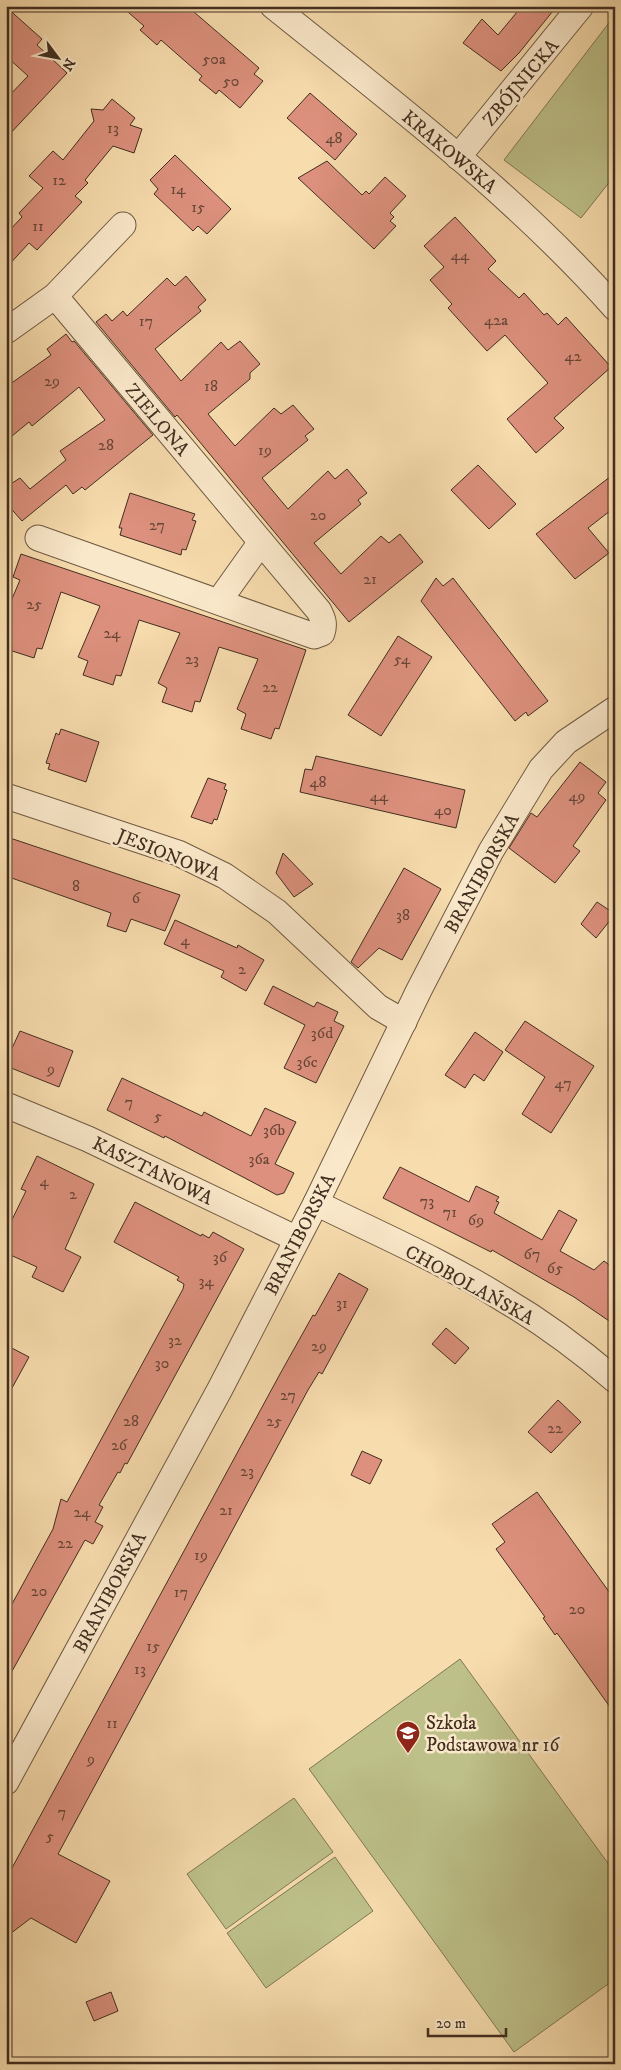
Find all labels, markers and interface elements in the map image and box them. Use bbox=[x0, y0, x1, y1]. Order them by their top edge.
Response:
north arrow bbox=[32, 32, 82, 82]
street label: ZBÓJNICKA bbox=[477, 33, 565, 131]
house number: 50a bbox=[202, 49, 226, 69]
text: N bbox=[57, 55, 79, 74]
house number: 50 bbox=[223, 71, 239, 91]
street label: KRAKOWSKA bbox=[397, 106, 502, 199]
house number: 13 bbox=[107, 118, 119, 138]
house number: 48 bbox=[325, 128, 343, 148]
house number: 12 bbox=[52, 170, 66, 190]
house number: 14 bbox=[170, 179, 186, 199]
house number: 15 bbox=[191, 197, 205, 217]
house number: 11 bbox=[32, 216, 44, 236]
house number: 44 bbox=[451, 245, 470, 265]
house number: 42a bbox=[484, 310, 508, 330]
house number: 17 bbox=[139, 311, 153, 331]
house number: 42 bbox=[564, 346, 582, 366]
house number: 29 bbox=[44, 371, 60, 391]
house number: 18 bbox=[204, 376, 218, 396]
street label: ZIELONA bbox=[120, 379, 194, 462]
house number: 28 bbox=[98, 435, 114, 455]
house number: 19 bbox=[258, 440, 272, 460]
house number: 20 bbox=[310, 505, 326, 525]
house number: 27 bbox=[149, 515, 165, 535]
house number: 21 bbox=[363, 569, 377, 589]
house number: 25 bbox=[26, 594, 42, 614]
house number: 24 bbox=[103, 623, 121, 643]
house number: 23 bbox=[185, 649, 199, 669]
house number: 54 bbox=[394, 649, 411, 669]
house number: 22 bbox=[262, 677, 278, 697]
house number: 48 bbox=[309, 772, 327, 792]
house number: 44 bbox=[370, 786, 389, 806]
house number: 49 bbox=[568, 786, 586, 806]
house number: 40 bbox=[434, 800, 452, 820]
street label: BRANIBORSKA bbox=[440, 809, 525, 938]
street label: JESIONOWA bbox=[112, 823, 224, 887]
house number: 8 bbox=[72, 876, 80, 896]
house number: 6 bbox=[132, 888, 141, 908]
house number: 38 bbox=[396, 905, 410, 925]
house number: 4 bbox=[180, 930, 190, 950]
house number: 2 bbox=[238, 959, 246, 979]
house number: 36d bbox=[311, 1023, 333, 1043]
house number: 36c bbox=[296, 1052, 318, 1072]
house number: 9 bbox=[46, 1059, 55, 1079]
house number: 47 bbox=[554, 1073, 572, 1093]
house number: 7 bbox=[125, 1092, 133, 1112]
house number: 5 bbox=[154, 1106, 162, 1126]
house number: 36b bbox=[263, 1120, 285, 1140]
street label: KASZTANOWA bbox=[88, 1132, 217, 1211]
house number: 36a bbox=[248, 1149, 270, 1169]
street label: BRANIBORSKA bbox=[260, 1169, 341, 1299]
house number: 4 bbox=[39, 1171, 49, 1191]
house number: 2 bbox=[69, 1184, 77, 1204]
house number: 73 bbox=[420, 1191, 434, 1211]
house number: 71 bbox=[443, 1202, 457, 1222]
house number: 69 bbox=[468, 1210, 484, 1230]
street label: CHOBOLAŃSKA bbox=[401, 1239, 540, 1331]
house number: 67 bbox=[524, 1244, 540, 1264]
house number: 36 bbox=[213, 1247, 228, 1267]
house number: 65 bbox=[547, 1258, 563, 1278]
house number: 34 bbox=[198, 1271, 214, 1291]
house number: 31 bbox=[336, 1293, 348, 1313]
house number: 32 bbox=[168, 1330, 182, 1350]
house number: 29 bbox=[311, 1336, 327, 1356]
house number: 30 bbox=[155, 1353, 169, 1373]
house number: 27 bbox=[280, 1385, 296, 1405]
house number: 28 bbox=[123, 1411, 139, 1431]
house number: 25 bbox=[266, 1411, 282, 1431]
house number: 22 bbox=[547, 1418, 563, 1438]
house number: 26 bbox=[111, 1435, 128, 1455]
house number: 23 bbox=[240, 1461, 254, 1481]
house number: 21 bbox=[219, 1500, 233, 1520]
house number: 24 bbox=[73, 1502, 91, 1522]
street label: BRANIBORSKA bbox=[69, 1528, 152, 1657]
house number: 22 bbox=[57, 1533, 73, 1553]
house number: 19 bbox=[194, 1545, 208, 1565]
house number: 20 bbox=[31, 1581, 47, 1601]
house number: 17 bbox=[174, 1582, 188, 1602]
house number: 20 bbox=[569, 1599, 585, 1619]
house number: 15 bbox=[146, 1636, 160, 1656]
house number: 13 bbox=[134, 1659, 146, 1679]
place label: Szkoła Podstawowa nr 16 bbox=[426, 1712, 560, 1757]
house number: 11 bbox=[106, 1713, 118, 1733]
school or university icon: Szkoła Podstawowa nr 16 bbox=[395, 1720, 421, 1754]
house number: 9 bbox=[86, 1749, 95, 1769]
house number: 7 bbox=[58, 1802, 66, 1822]
house number: 5 bbox=[46, 1826, 54, 1846]
scale bar bbox=[428, 2005, 506, 2037]
text: 20 m bbox=[436, 2014, 466, 2033]

